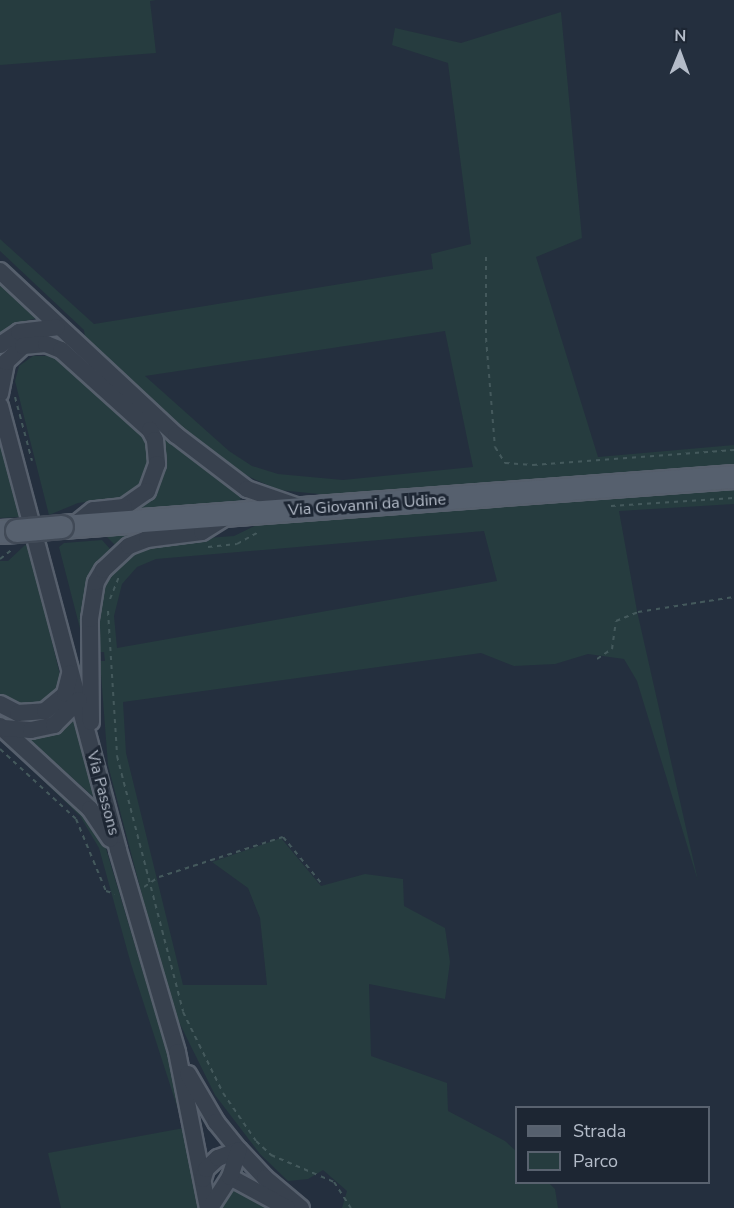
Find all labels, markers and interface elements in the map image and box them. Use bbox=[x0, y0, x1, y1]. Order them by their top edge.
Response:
north arrow bbox=[650, 24, 710, 84]
text: N bbox=[674, 25, 686, 47]
street label: Via Giovanni da Udine bbox=[287, 490, 447, 520]
street label: Via Passons bbox=[83, 749, 123, 837]
legend bbox=[515, 1106, 710, 1184]
text: Strada bbox=[573, 1119, 626, 1143]
text: Parco bbox=[573, 1149, 618, 1173]

